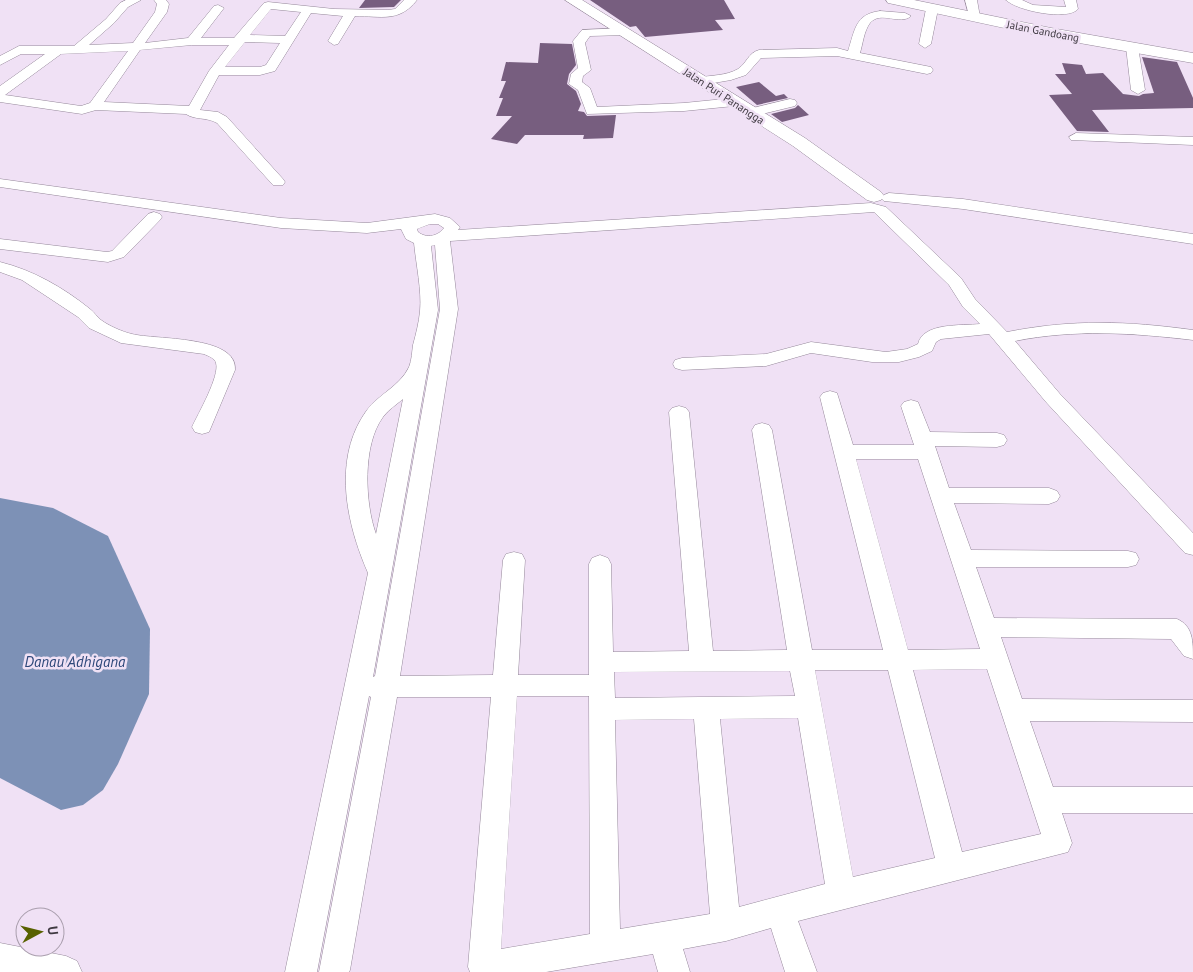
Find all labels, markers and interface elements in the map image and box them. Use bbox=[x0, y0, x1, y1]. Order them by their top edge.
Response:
street label: Jalan Gandoang bbox=[1005, 17, 1081, 45]
street label: Jalan Puri Panangga bbox=[680, 64, 767, 127]
water label: Danau Adhigana bbox=[25, 652, 126, 671]
north arrow bbox=[15, 907, 65, 957]
text: U bbox=[43, 925, 62, 936]

